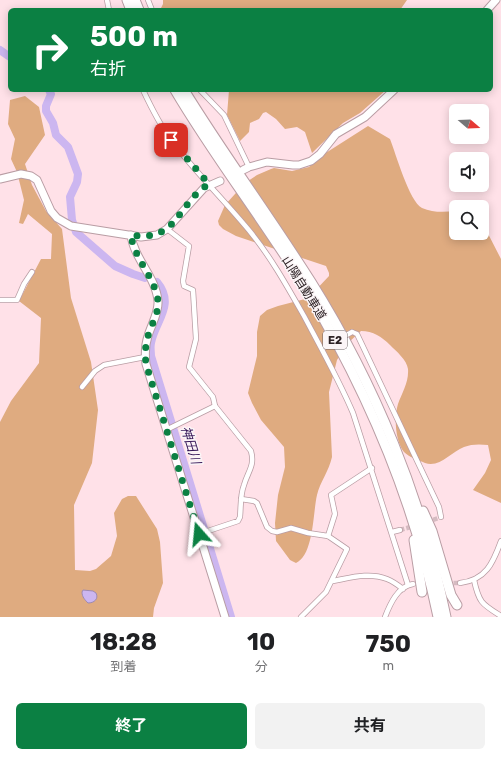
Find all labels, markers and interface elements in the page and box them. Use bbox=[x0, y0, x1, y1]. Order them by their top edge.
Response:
text: 500 m bbox=[90, 20, 178, 53]
icon: right bbox=[24, 24, 76, 76]
text: 右折 bbox=[90, 58, 126, 80]
north arrow bbox=[449, 104, 489, 144]
map controls bbox=[449, 104, 489, 240]
pin bbox=[154, 123, 188, 157]
icon: arrive bbox=[160, 129, 182, 151]
button: sound bbox=[449, 152, 489, 192]
button: search bbox=[449, 200, 489, 240]
street label: 山陽自動車道 bbox=[279, 254, 329, 322]
road number: E2 bbox=[323, 331, 347, 349]
water label: 神田川 bbox=[178, 424, 204, 468]
position arrow bbox=[178, 513, 220, 555]
text: 18:28 bbox=[90, 628, 157, 656]
text: 10 bbox=[247, 628, 275, 656]
text: 750 bbox=[365, 630, 411, 658]
text: m bbox=[382, 658, 394, 673]
text: 到着 bbox=[111, 659, 137, 674]
text: 分 bbox=[255, 659, 268, 674]
button: 終了 bbox=[16, 703, 247, 749]
button: 共有 bbox=[255, 703, 485, 749]

